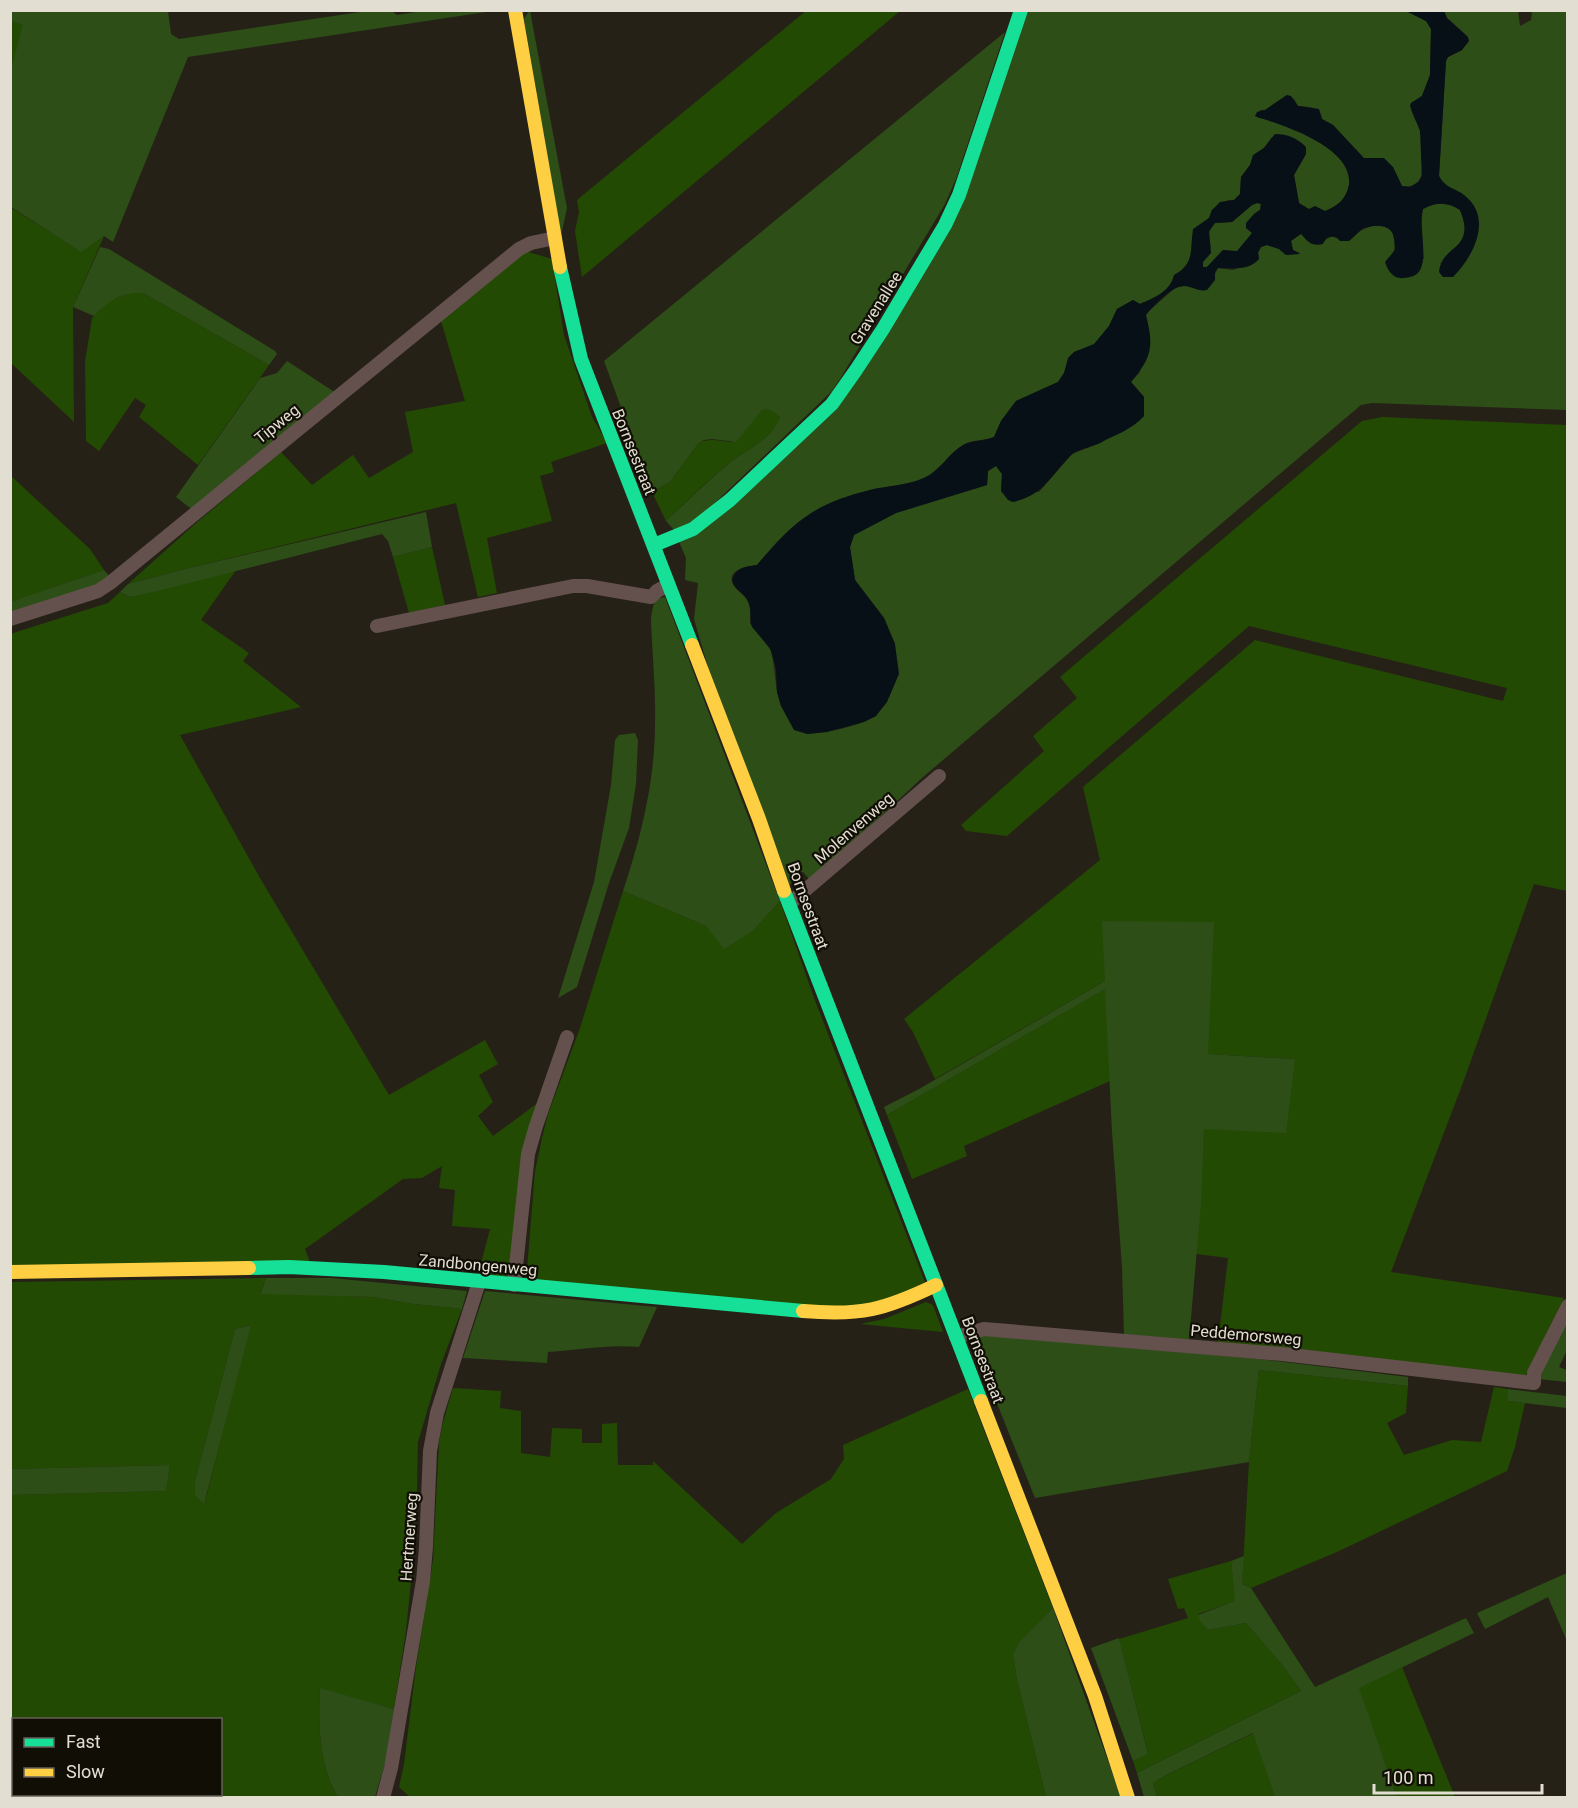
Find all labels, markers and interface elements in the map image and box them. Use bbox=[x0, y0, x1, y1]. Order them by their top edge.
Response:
street label: Gravenallee bbox=[846, 268, 906, 348]
street label: Tipweg bbox=[251, 400, 303, 448]
street label: Bornsestraat bbox=[608, 406, 660, 498]
street label: Molenvenweg bbox=[810, 788, 898, 868]
street label: Bornsestraat bbox=[783, 860, 833, 952]
street label: Zandbongenweg bbox=[418, 1250, 538, 1280]
street label: Bornsestraat bbox=[958, 1314, 1008, 1406]
street label: Peddemorsweg bbox=[1190, 1321, 1302, 1349]
street label: Hertmerweg bbox=[396, 1492, 422, 1582]
legend bbox=[12, 1718, 222, 1796]
text: Fast bbox=[66, 1731, 101, 1752]
scale bar bbox=[1374, 1757, 1542, 1795]
text: Slow bbox=[66, 1761, 105, 1782]
text: 100 m bbox=[1383, 1767, 1434, 1788]

